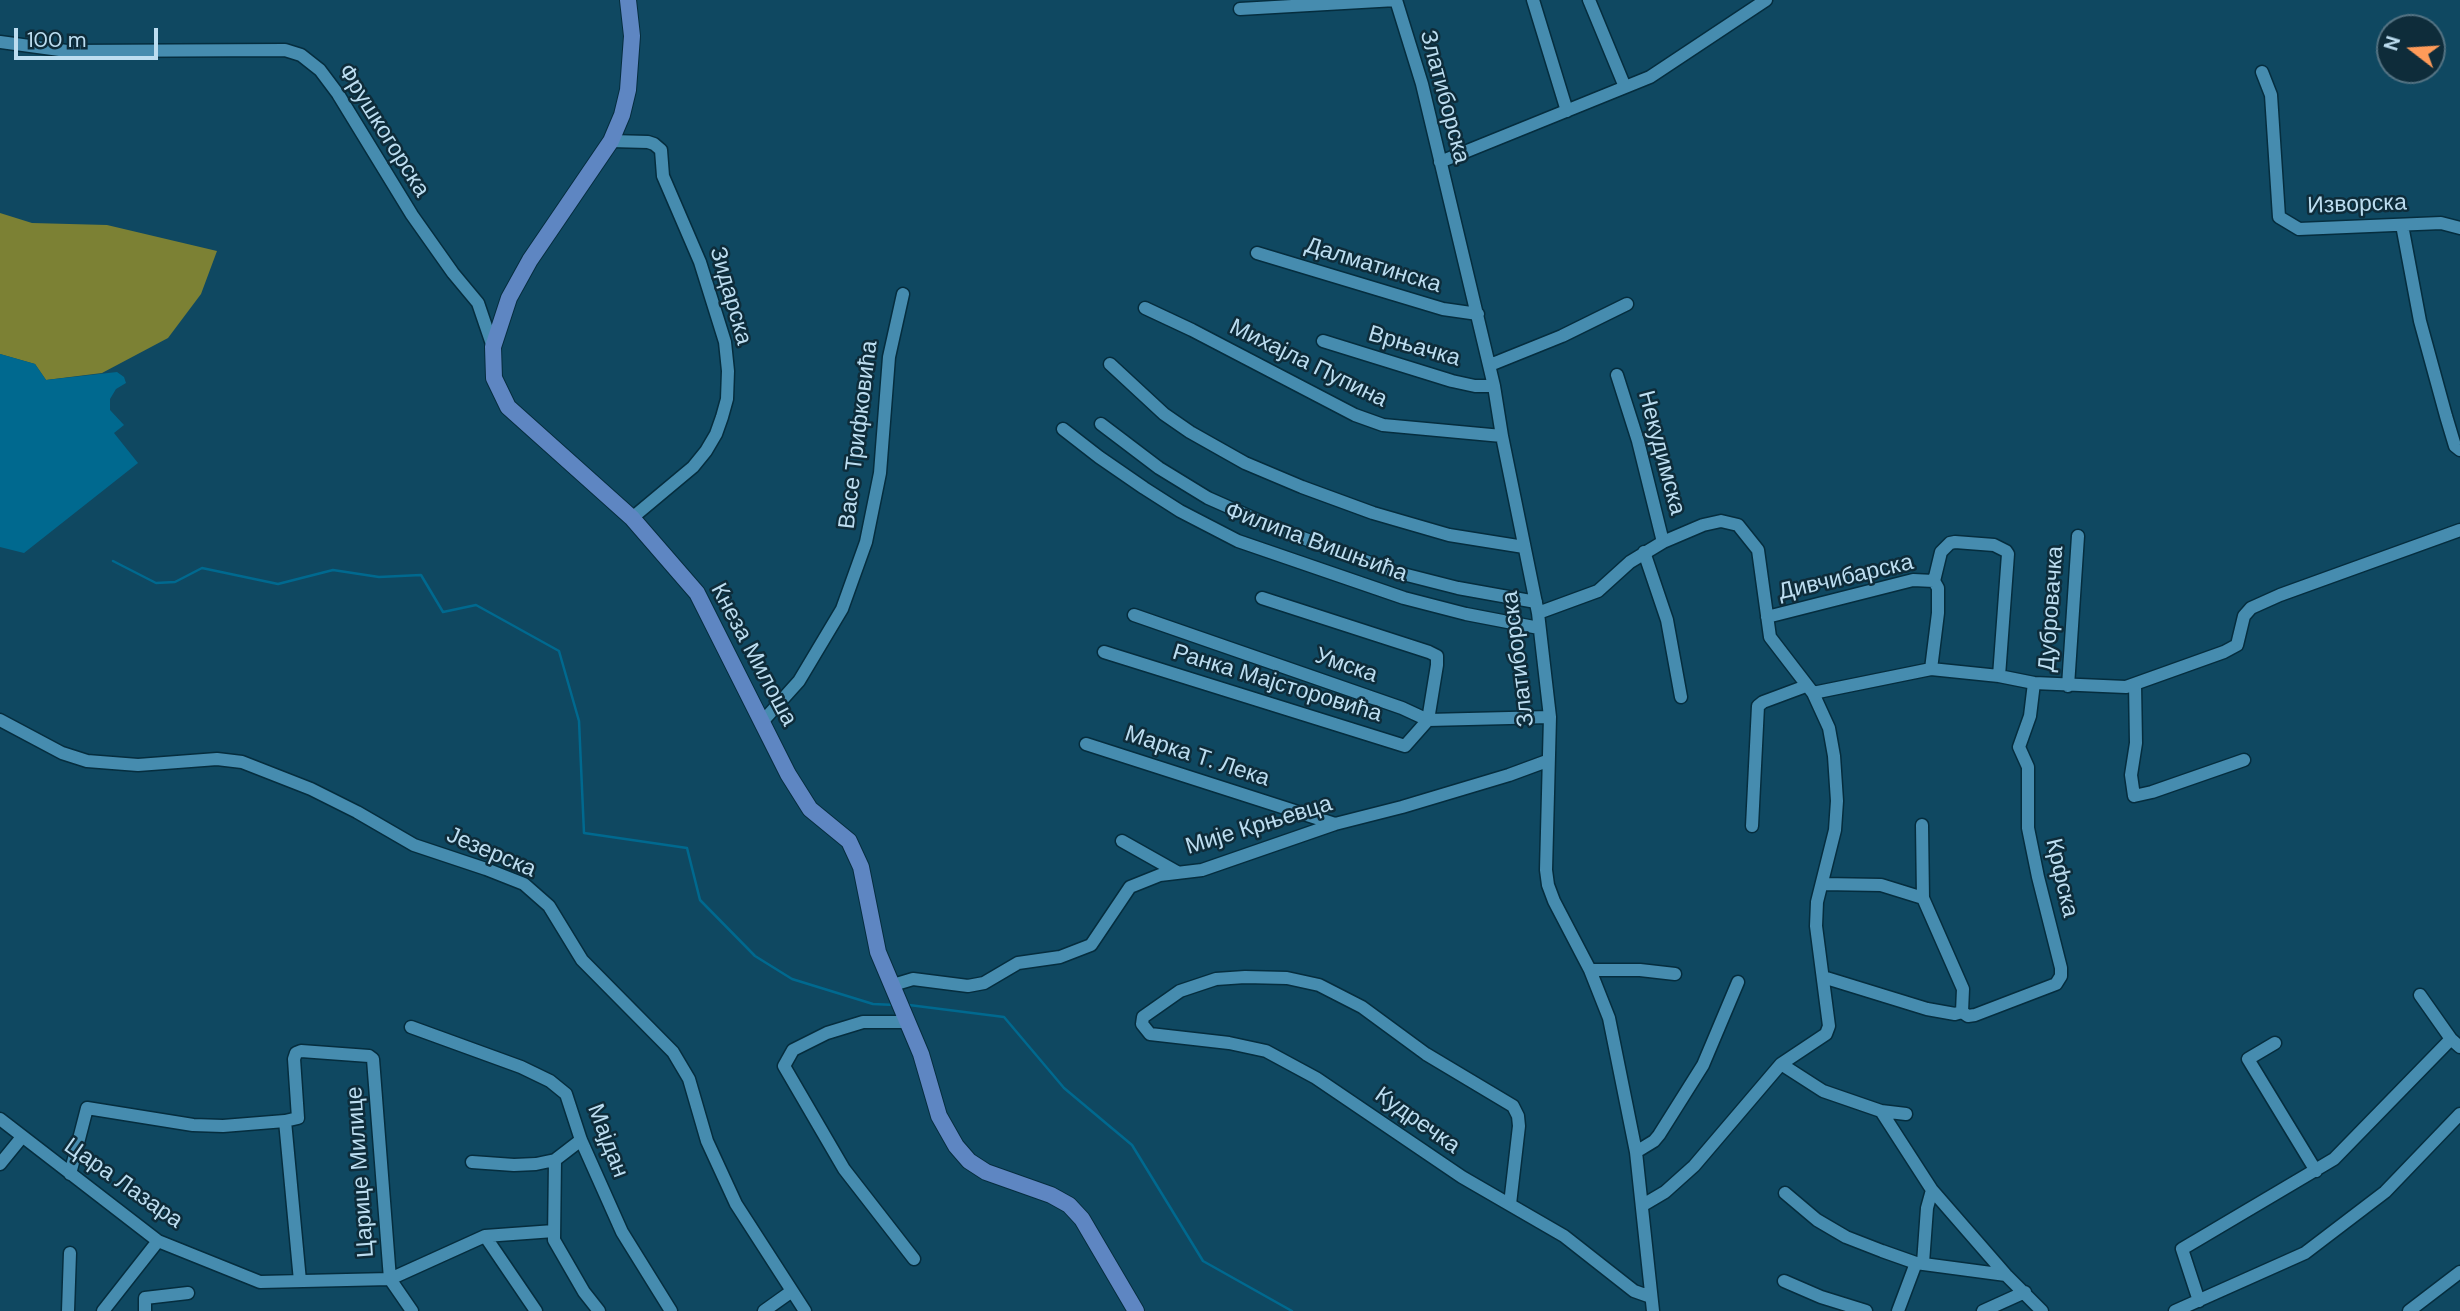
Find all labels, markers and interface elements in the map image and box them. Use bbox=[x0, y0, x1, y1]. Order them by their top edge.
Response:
scale bar bbox=[18, 14, 161, 58]
north arrow bbox=[2376, 14, 2446, 84]
text: 100 m bbox=[27, 26, 87, 54]
street label: Златиборска bbox=[1413, 27, 1475, 167]
text: N bbox=[2378, 33, 2406, 54]
street label: Фрушкогорска bbox=[331, 59, 435, 203]
street label: Изворска bbox=[2307, 189, 2407, 221]
street label: Далматинска bbox=[1302, 232, 1444, 300]
street label: Зидарска bbox=[703, 244, 757, 348]
street label: Михајла Пупина bbox=[1225, 314, 1391, 414]
street label: Врњачка bbox=[1365, 321, 1463, 373]
street label: Васе Трифковића bbox=[834, 339, 884, 531]
street label: Некудимска bbox=[1631, 388, 1691, 518]
street label: Филипа Вишњића bbox=[1221, 497, 1411, 589]
street label: Дубровачка bbox=[2034, 545, 2070, 673]
street label: Дивчибарска bbox=[1776, 549, 1916, 607]
street label: Кнеза Милоша bbox=[704, 579, 802, 731]
street label: Златиборска bbox=[1497, 590, 1541, 728]
street label: Ранка Мајсторовића bbox=[1169, 639, 1385, 729]
street label: Умска bbox=[1311, 642, 1381, 690]
street label: Марка Т. Лека bbox=[1121, 721, 1273, 793]
street label: Мије Крњевца bbox=[1182, 791, 1336, 861]
street label: Језерска bbox=[442, 822, 540, 884]
street label: Крфска bbox=[2039, 836, 2083, 920]
street label: Кудречка bbox=[1369, 1082, 1465, 1160]
street label: Царице Милице bbox=[341, 1085, 381, 1259]
street label: Мајдан bbox=[580, 1100, 634, 1182]
street label: Цара Лазара bbox=[58, 1133, 188, 1235]

